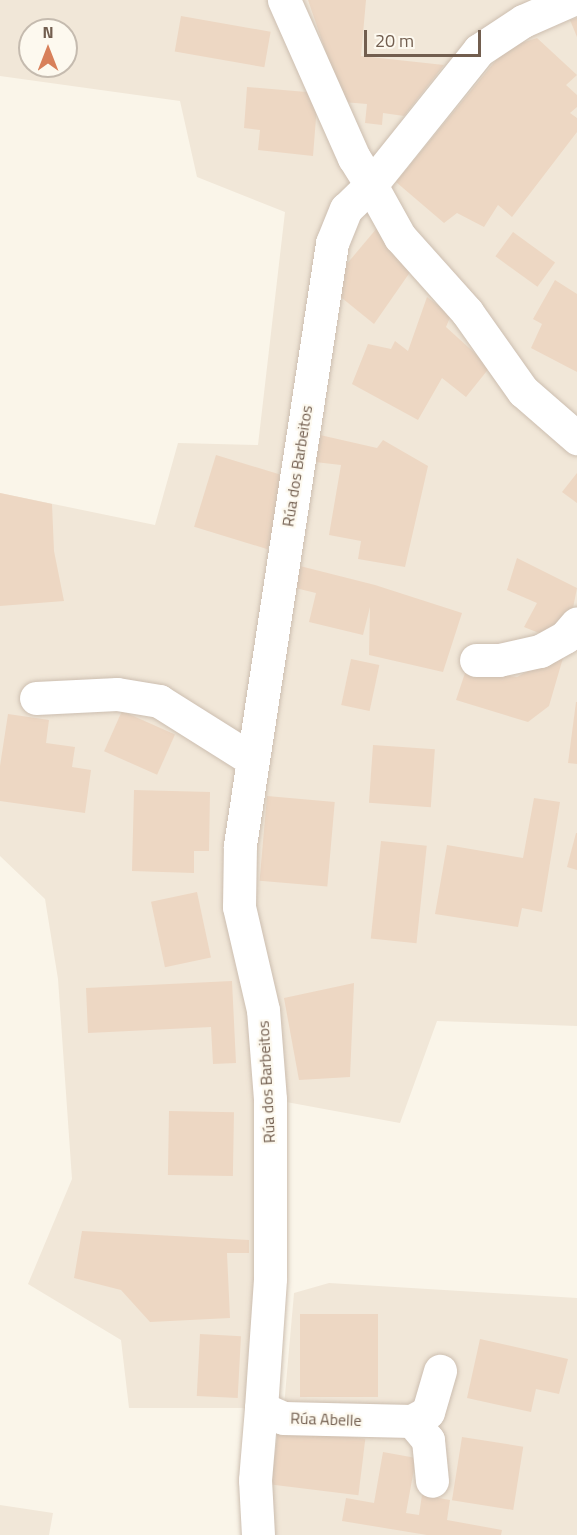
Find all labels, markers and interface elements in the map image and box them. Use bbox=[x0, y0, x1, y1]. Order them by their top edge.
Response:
north arrow bbox=[18, 18, 78, 78]
scale bar bbox=[367, 18, 484, 56]
text: N bbox=[42, 20, 54, 44]
text: 20 m bbox=[375, 27, 414, 54]
street label: Rúa dos Barbeitos bbox=[278, 404, 316, 528]
street label: Rúa dos Barbeitos bbox=[253, 1020, 279, 1144]
street label: Rúa Abelle bbox=[290, 1408, 362, 1430]

